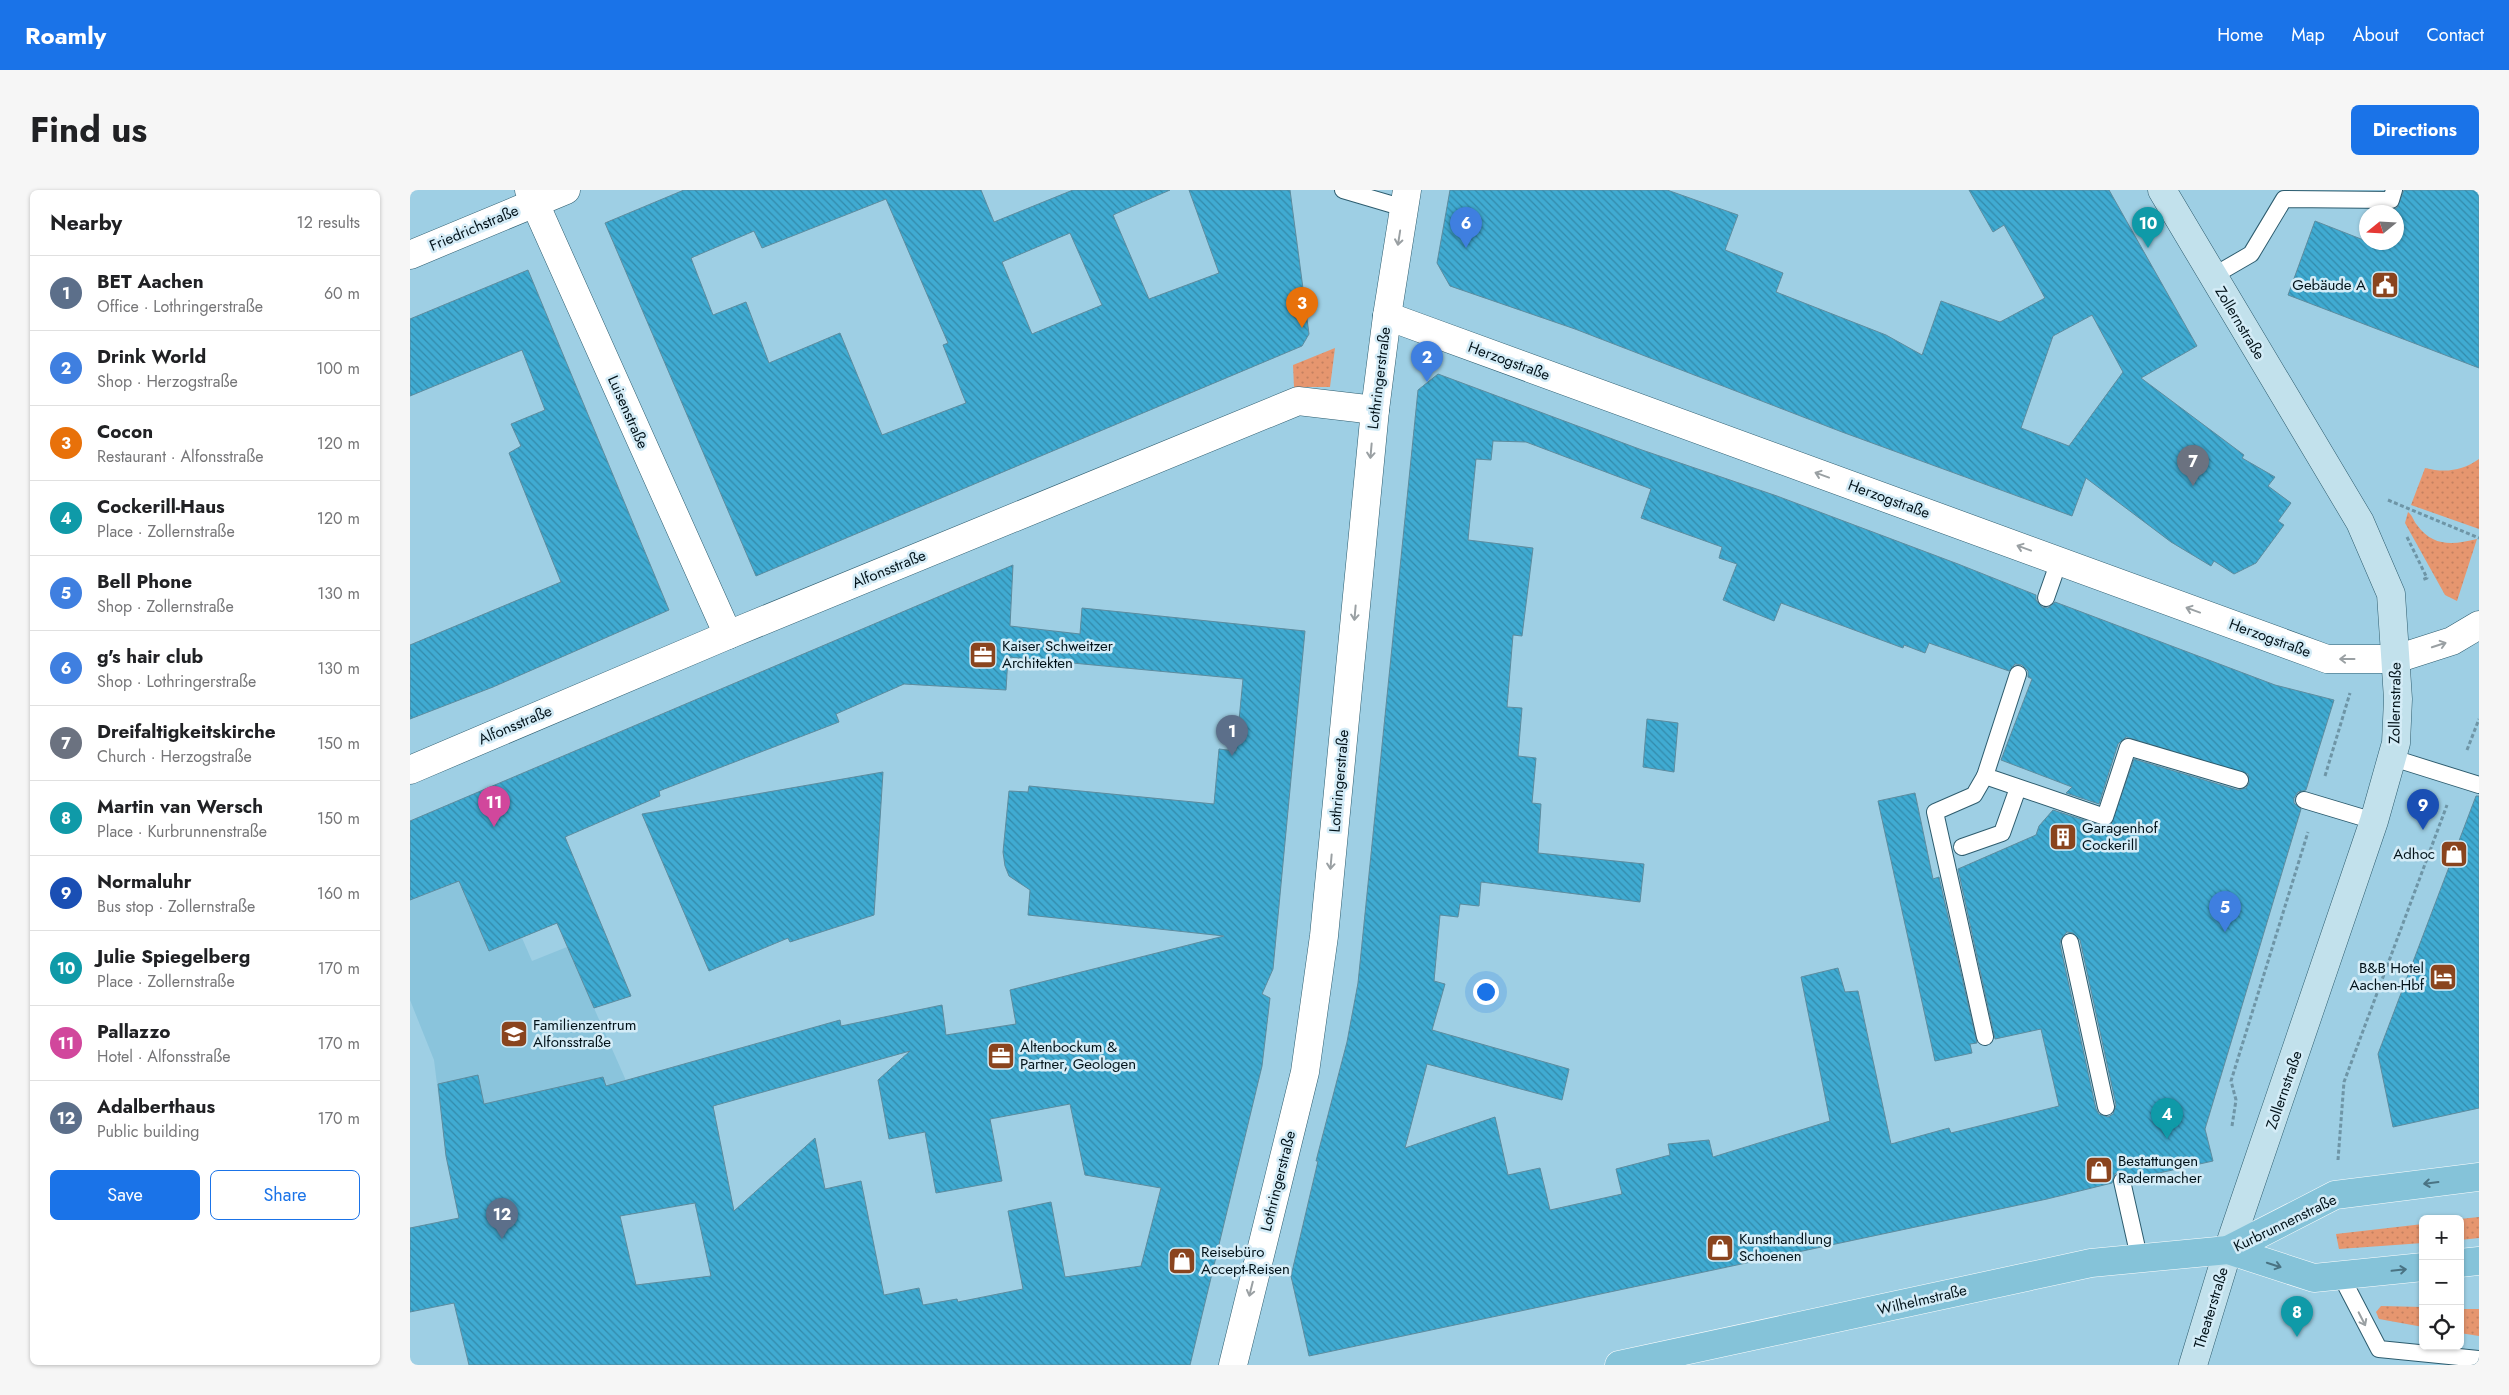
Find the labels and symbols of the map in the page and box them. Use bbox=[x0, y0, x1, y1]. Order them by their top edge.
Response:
street label: Friedrichstraße bbox=[426, 199, 522, 257]
north arrow bbox=[2359, 205, 2404, 250]
pin: 6 bbox=[1450, 207, 1482, 248]
pin: 10 bbox=[2132, 207, 2164, 248]
one-way arrow bbox=[1394, 230, 1404, 246]
public building icon: Gebäude A bbox=[2370, 270, 2400, 300]
place label: Gebäude A bbox=[2292, 274, 2366, 296]
street label: Zollernstraße bbox=[2210, 282, 2271, 364]
pin: 3 bbox=[1286, 287, 1318, 328]
street label: Lothringerstraße bbox=[1362, 325, 1396, 430]
street label: Herzogstraße bbox=[1465, 336, 1553, 386]
pin: 2 bbox=[1411, 341, 1443, 382]
street label: Luisenstraße bbox=[602, 372, 654, 452]
one-way arrow bbox=[1366, 443, 1376, 459]
pin: 7 bbox=[2177, 445, 2209, 486]
one-way arrow bbox=[1815, 470, 1831, 479]
street label: Herzogstraße bbox=[1845, 474, 1933, 524]
one-way arrow bbox=[2017, 543, 2033, 552]
street label: Alfonsstraße bbox=[849, 544, 930, 594]
one-way arrow bbox=[1350, 605, 1360, 621]
one-way arrow bbox=[2186, 605, 2202, 614]
street label: Herzogstraße bbox=[2226, 613, 2314, 663]
place label: Kaiser Schweitzer Architekten bbox=[1002, 635, 1114, 674]
office icon: Kaiser Schweitzer Architekten bbox=[968, 640, 998, 670]
one-way arrow bbox=[2431, 640, 2447, 650]
one-way arrow bbox=[2339, 654, 2356, 664]
street label: Zollernstraße bbox=[2383, 662, 2407, 744]
street label: Alfonsstraße bbox=[475, 700, 555, 750]
pin: 1 bbox=[1216, 715, 1248, 756]
street label: Lothringerstraße bbox=[1324, 728, 1354, 833]
pin: 11 bbox=[478, 786, 510, 827]
pin: 9 bbox=[2407, 789, 2439, 830]
place label: Garagenhof Cockerill bbox=[2082, 817, 2158, 856]
building icon: Garagenhof Cockerill bbox=[2048, 822, 2078, 852]
shop icon: Adhoc bbox=[2439, 839, 2469, 869]
place label: Adhoc bbox=[2393, 843, 2435, 865]
one-way arrow bbox=[1327, 853, 1336, 869]
pin: 5 bbox=[2209, 891, 2241, 932]
place label: B&B Hotel Aachen-Hbf bbox=[2350, 957, 2425, 996]
hotel icon: B&B Hotel Aachen-Hbf bbox=[2428, 962, 2458, 992]
your location bbox=[1473, 979, 1499, 1005]
place label: Familienzentrum Alfonsstraße bbox=[533, 1014, 636, 1053]
school or university icon: Familienzentrum Alfonsstraße bbox=[499, 1019, 529, 1049]
place label: Altenbockum & Partner, Geologen bbox=[1020, 1036, 1136, 1075]
office icon: Altenbockum & Partner, Geologen bbox=[986, 1041, 1016, 1071]
street label: Zollernstraße bbox=[2260, 1048, 2308, 1132]
pin: 4 bbox=[2151, 1098, 2183, 1139]
street label: Lothringerstraße bbox=[1255, 1128, 1301, 1234]
place label: Bestattungen Radermacher bbox=[2118, 1150, 2203, 1189]
shop icon: Bestattungen Radermacher bbox=[2084, 1155, 2114, 1185]
one-way arrow bbox=[2423, 1178, 2439, 1188]
street label: Kurbrunnenstraße bbox=[2230, 1188, 2340, 1257]
pin: 12 bbox=[486, 1198, 518, 1239]
place label: Kunsthandlung Schoenen bbox=[1739, 1228, 1832, 1267]
shop icon: Kunsthandlung Schoenen bbox=[1705, 1233, 1735, 1263]
place label: Reisebüro Accept-Reisen bbox=[1201, 1241, 1290, 1280]
shop icon: Reisebüro Accept-Reisen bbox=[1167, 1246, 1197, 1276]
one-way arrow bbox=[2266, 1261, 2282, 1271]
street label: Theaterstraße bbox=[2188, 1264, 2234, 1352]
one-way arrow bbox=[2391, 1265, 2407, 1274]
street label: Wilhelmstraße bbox=[1875, 1279, 1969, 1321]
one-way arrow bbox=[1246, 1281, 1256, 1297]
pin: 8 bbox=[2281, 1296, 2313, 1337]
one-way arrow bbox=[2358, 1311, 2367, 1326]

